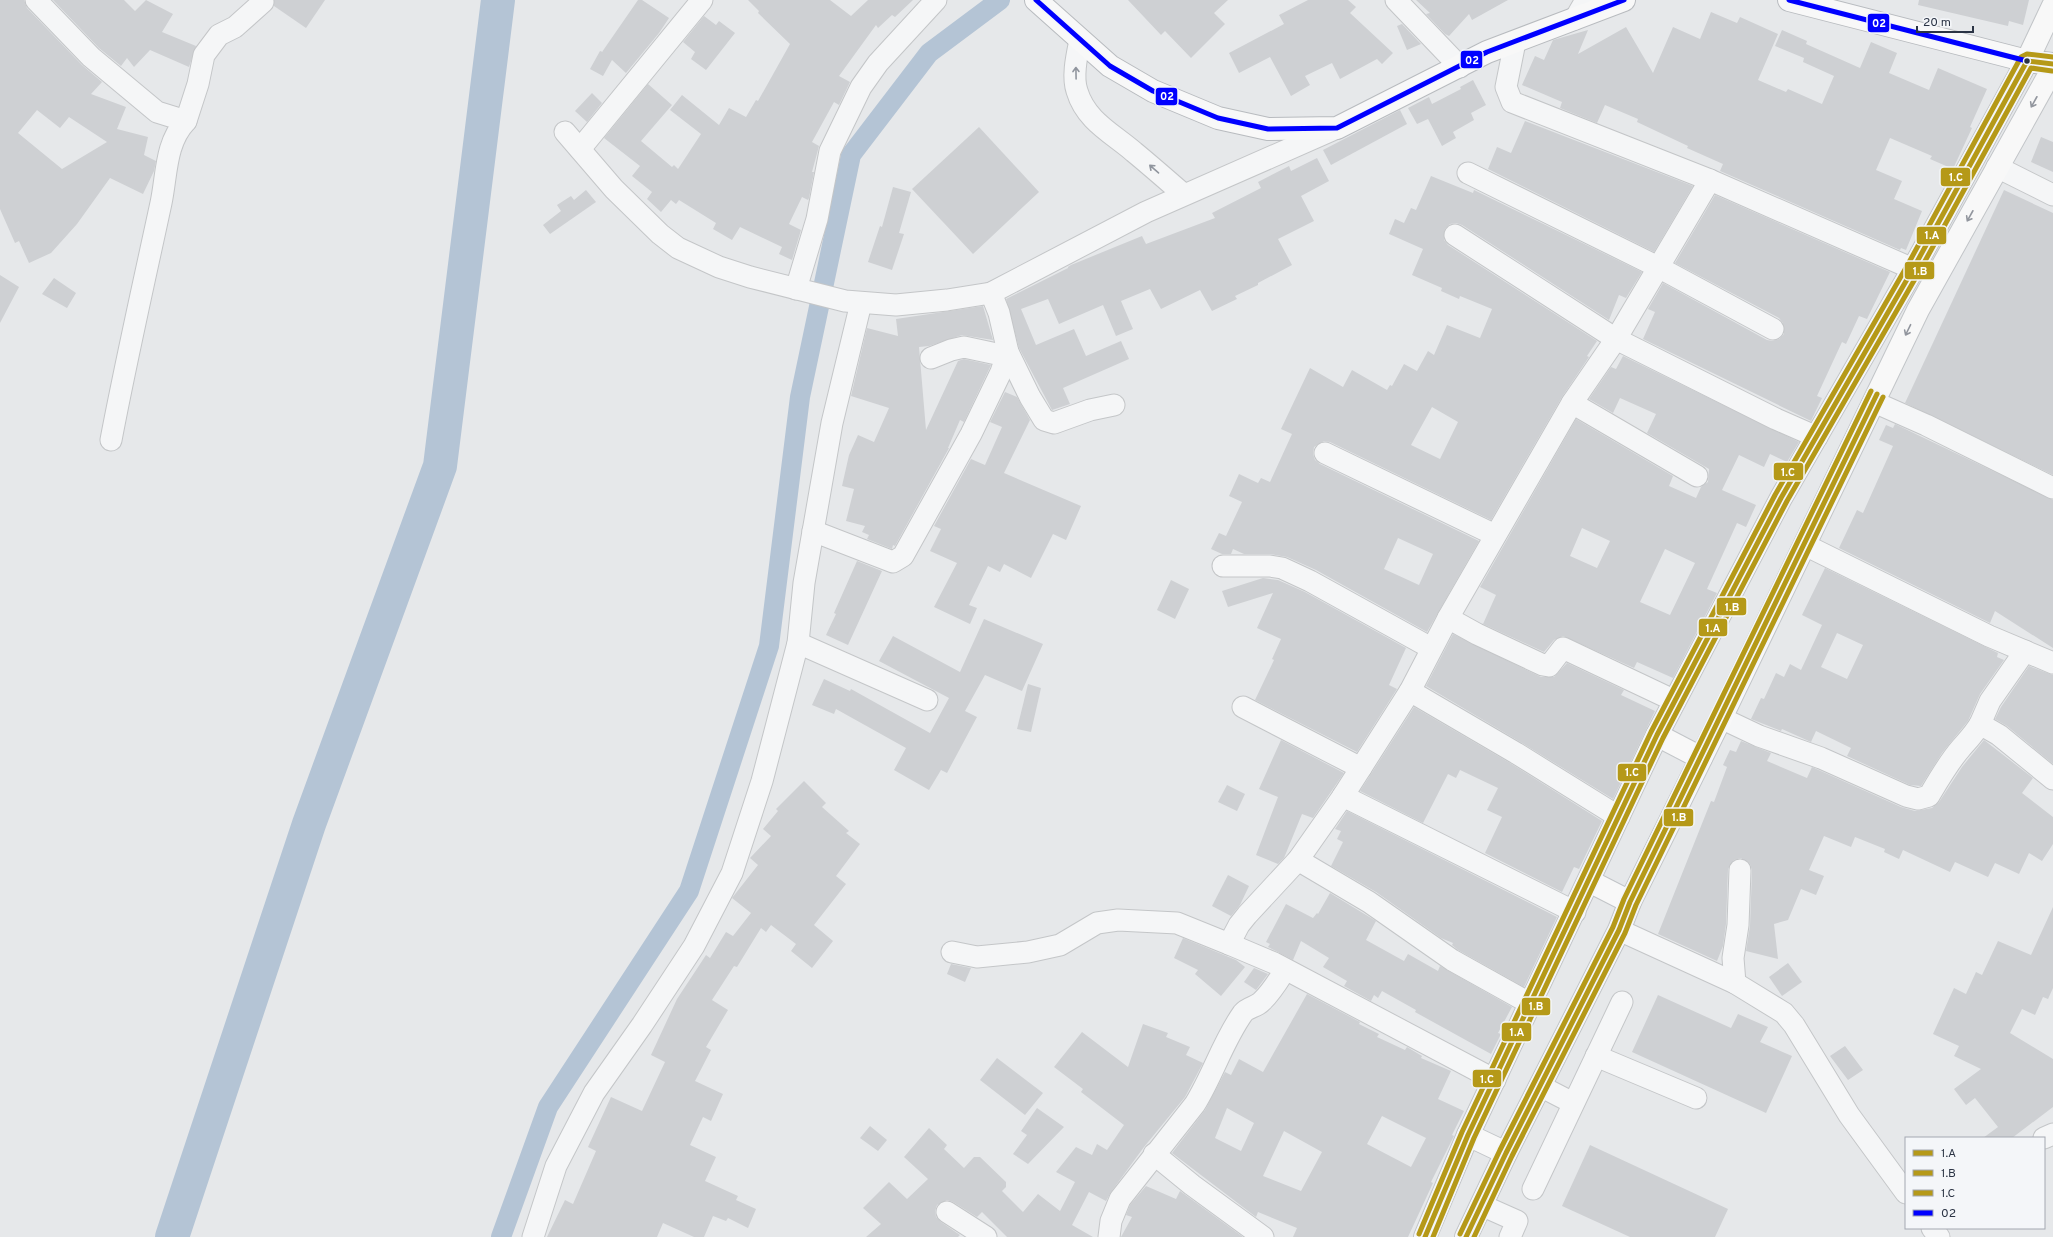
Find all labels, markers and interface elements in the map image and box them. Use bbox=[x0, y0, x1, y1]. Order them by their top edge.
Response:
scale bar bbox=[1917, 8, 1973, 34]
line badge: 02 bbox=[1867, 13, 1890, 33]
text: 20 m bbox=[1923, 15, 1951, 31]
text: 02 bbox=[1872, 17, 1886, 31]
line badge: 02 bbox=[1460, 50, 1483, 69]
text: 02 bbox=[1465, 54, 1479, 68]
unlabelled marker bbox=[2022, 56, 2032, 66]
one-way arrow bbox=[1072, 67, 1080, 80]
line badge: 02 bbox=[1155, 87, 1178, 106]
text: 02 bbox=[1160, 90, 1174, 104]
one-way arrow bbox=[2029, 96, 2037, 108]
one-way arrow bbox=[1148, 164, 1159, 173]
line badge: 1.C bbox=[1940, 167, 1971, 187]
text: 1.C bbox=[1949, 171, 1963, 185]
one-way arrow bbox=[1966, 210, 1974, 222]
line badge: 1.A bbox=[1916, 226, 1947, 245]
text: 1.A bbox=[1924, 229, 1940, 243]
line badge: 1.B bbox=[1904, 261, 1935, 280]
text: 1.B bbox=[1913, 265, 1927, 279]
one-way arrow bbox=[1904, 324, 1912, 336]
line badge: 1.C bbox=[1773, 462, 1804, 481]
text: 1.C bbox=[1781, 466, 1795, 480]
line badge: 1.B bbox=[1716, 597, 1747, 616]
text: 1.B bbox=[1725, 601, 1739, 615]
line badge: 1.A bbox=[1698, 618, 1728, 637]
text: 1.A bbox=[1705, 622, 1721, 636]
line badge: 1.C bbox=[1617, 763, 1647, 782]
text: 1.C bbox=[1625, 766, 1639, 780]
line badge: 1.B bbox=[1663, 808, 1694, 827]
text: 1.B bbox=[1672, 811, 1686, 825]
line badge: 1.B bbox=[1521, 997, 1551, 1016]
text: 1.B bbox=[1529, 1000, 1543, 1014]
line badge: 1.A bbox=[1501, 1022, 1532, 1042]
text: 1.A bbox=[1509, 1026, 1525, 1040]
line badge: 1.C bbox=[1472, 1069, 1502, 1088]
text: 1.C bbox=[1480, 1073, 1494, 1087]
legend bbox=[1905, 1137, 2045, 1229]
text: 1.A bbox=[1941, 1146, 1956, 1162]
text: 1.B bbox=[1941, 1166, 1956, 1182]
text: 1.C bbox=[1941, 1186, 1956, 1202]
text: 02 bbox=[1941, 1206, 1956, 1222]

